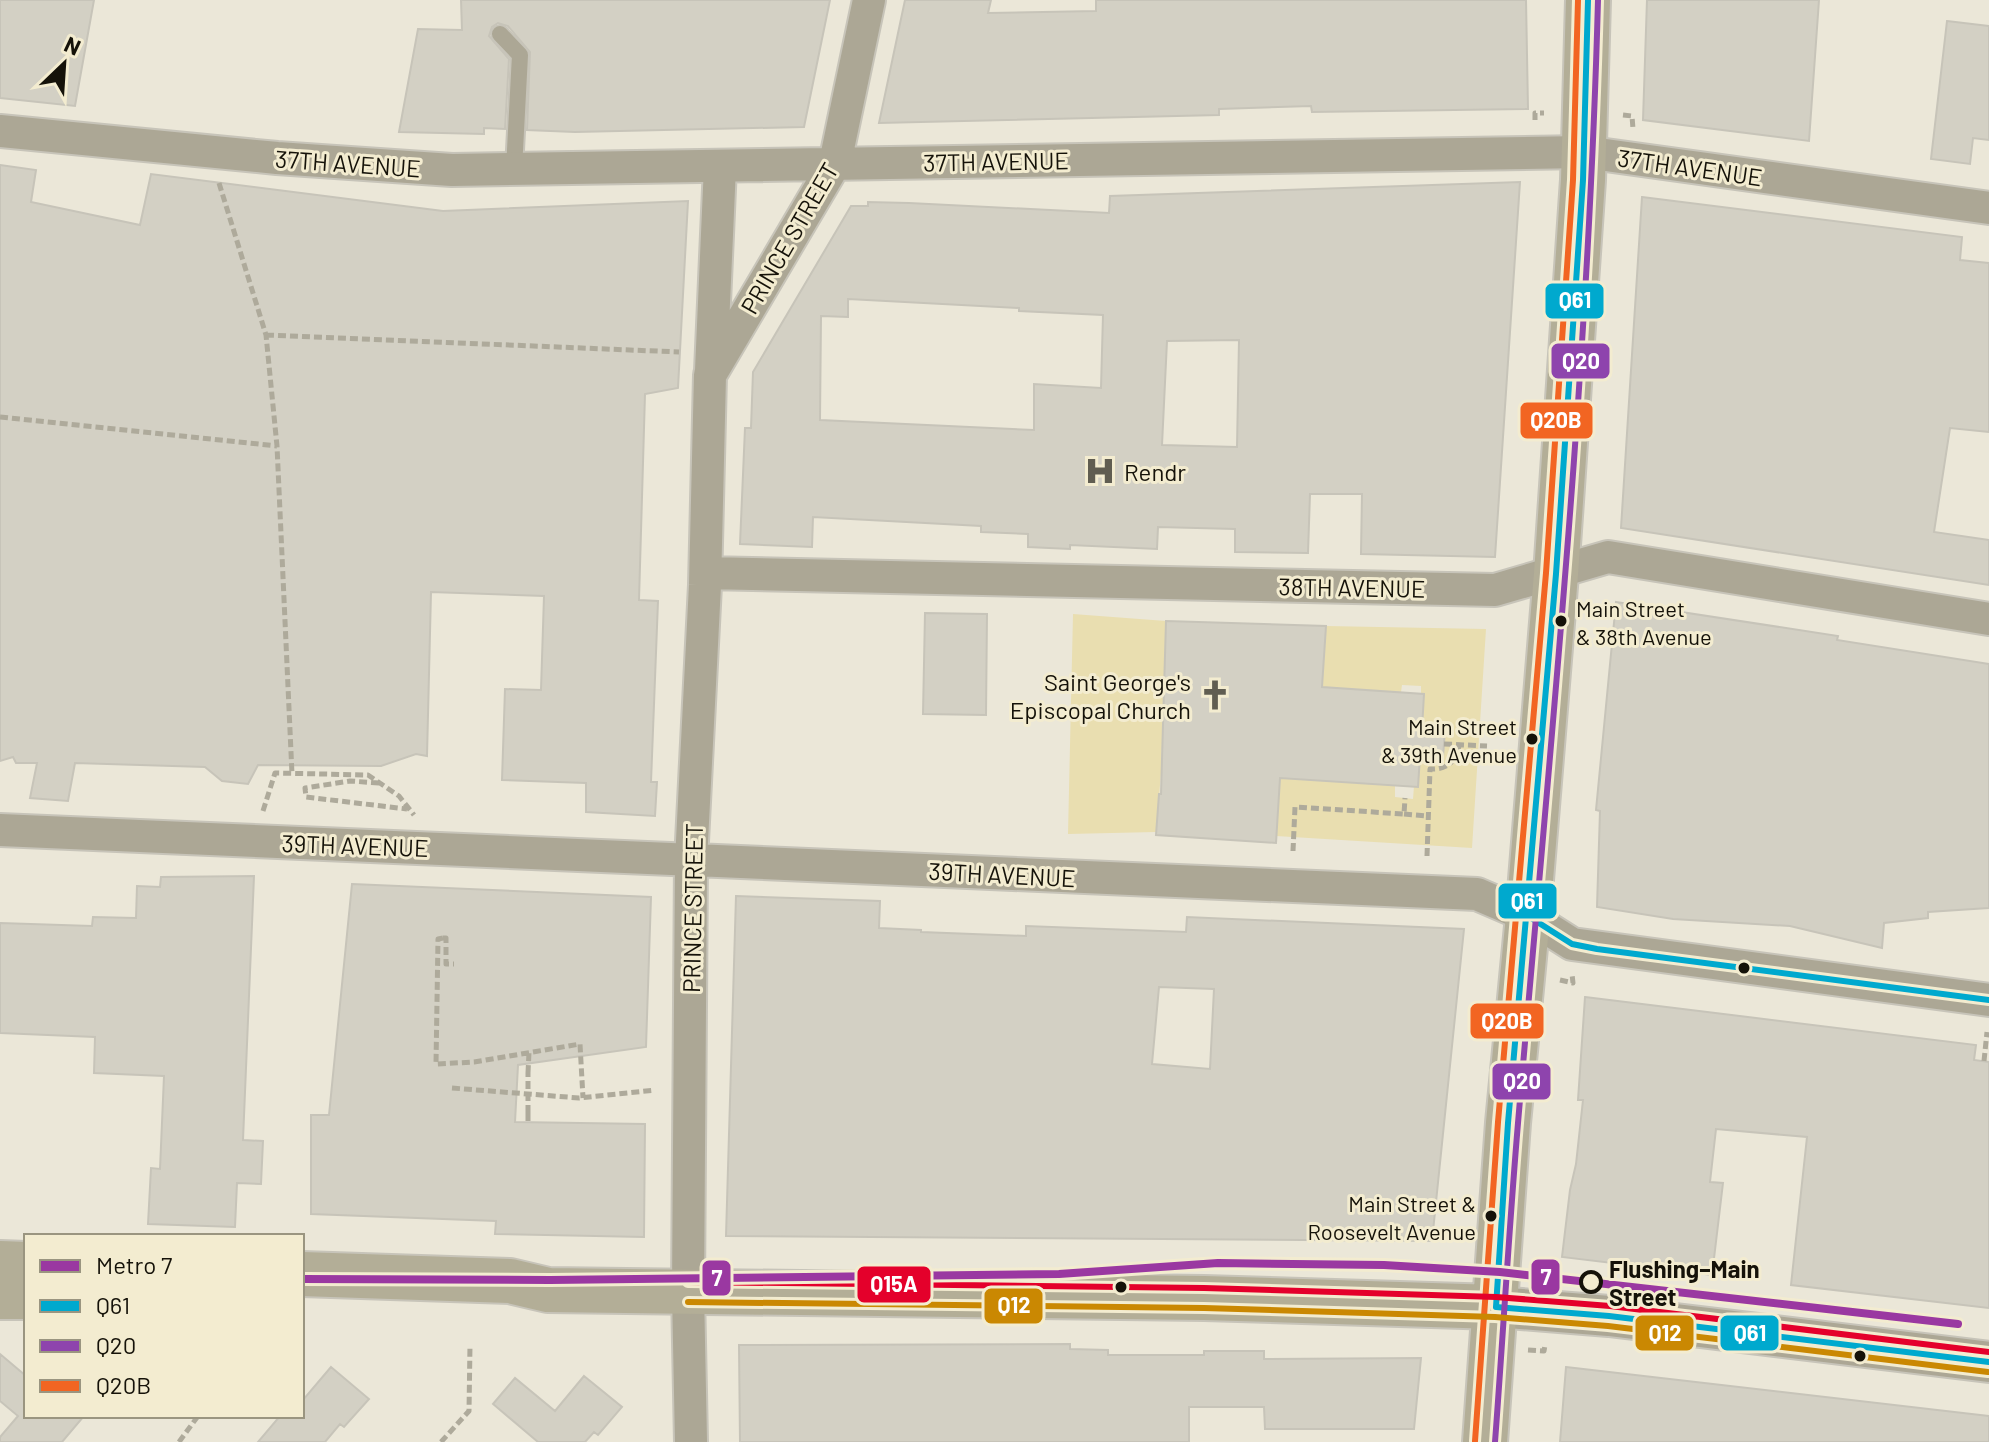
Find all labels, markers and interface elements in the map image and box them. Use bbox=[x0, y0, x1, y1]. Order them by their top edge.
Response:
north arrow bbox=[24, 24, 104, 104]
text: N bbox=[61, 30, 85, 60]
street label: 37TH AVENUE bbox=[1616, 142, 1764, 192]
street label: 37TH AVENUE bbox=[274, 143, 422, 183]
street label: 37TH AVENUE bbox=[923, 145, 1069, 177]
street label: PRINCE STREET bbox=[734, 157, 844, 319]
line badge: Q61 bbox=[1544, 282, 1605, 320]
text: Q61 bbox=[1559, 286, 1591, 312]
line badge: Q20 bbox=[1550, 342, 1611, 380]
text: Q20 bbox=[1562, 347, 1600, 373]
line badge: Q20B bbox=[1519, 401, 1594, 440]
text: Q20B bbox=[1530, 406, 1582, 432]
hospital icon: Rendr bbox=[1083, 454, 1117, 488]
place label: Rendr bbox=[1124, 457, 1186, 486]
street label: 38TH AVENUE bbox=[1278, 571, 1426, 603]
place label: Main Street & 38th Avenue bbox=[1576, 595, 1712, 649]
marker: Main Street & 38th Avenue bbox=[1553, 613, 1569, 629]
place label: Saint George's Episcopal Church bbox=[1010, 667, 1191, 724]
church icon: Saint George's Episcopal Church bbox=[1198, 678, 1232, 712]
place label: Main Street & 39th Avenue bbox=[1381, 713, 1517, 767]
marker: Main Street & 39th Avenue bbox=[1524, 731, 1540, 747]
street label: PRINCE STREET bbox=[676, 823, 708, 993]
street label: 39TH AVENUE bbox=[281, 828, 429, 862]
street label: 39TH AVENUE bbox=[928, 856, 1076, 892]
line badge: Q61 bbox=[1497, 882, 1558, 920]
text: Q61 bbox=[1511, 887, 1543, 913]
unlabelled marker bbox=[1736, 960, 1752, 976]
line badge: Q20B bbox=[1469, 1002, 1545, 1040]
text: Q20B bbox=[1481, 1007, 1533, 1033]
line badge: Q20 bbox=[1491, 1062, 1552, 1101]
text: Q20 bbox=[1503, 1067, 1541, 1093]
place label: Main Street & Roosevelt Avenue bbox=[1307, 1190, 1476, 1244]
marker: Main Street & Roosevelt Avenue bbox=[1483, 1208, 1499, 1224]
legend bbox=[24, 1234, 304, 1418]
text: Metro 7 bbox=[96, 1250, 172, 1279]
place label: Flushing–Main Street bbox=[1609, 1254, 1760, 1311]
line badge: 7 bbox=[1530, 1258, 1561, 1296]
line badge: 7 bbox=[701, 1259, 732, 1297]
text: 7 bbox=[1541, 1263, 1552, 1289]
text: 7 bbox=[712, 1264, 723, 1290]
line badge: Q15A bbox=[856, 1265, 932, 1304]
text: Q15A bbox=[870, 1270, 918, 1296]
marker: Flushing–Main Street bbox=[1580, 1271, 1602, 1293]
unlabelled marker bbox=[1113, 1279, 1129, 1295]
line badge: Q12 bbox=[983, 1287, 1044, 1325]
text: Q61 bbox=[96, 1290, 130, 1319]
text: Q12 bbox=[997, 1291, 1031, 1317]
line badge: Q12 bbox=[1634, 1314, 1695, 1352]
line badge: Q61 bbox=[1719, 1314, 1780, 1352]
text: Q12 bbox=[1648, 1319, 1682, 1345]
text: Q61 bbox=[1734, 1319, 1766, 1345]
text: Q20 bbox=[96, 1330, 136, 1359]
unlabelled marker bbox=[1852, 1348, 1868, 1364]
text: Q20B bbox=[96, 1370, 151, 1399]

